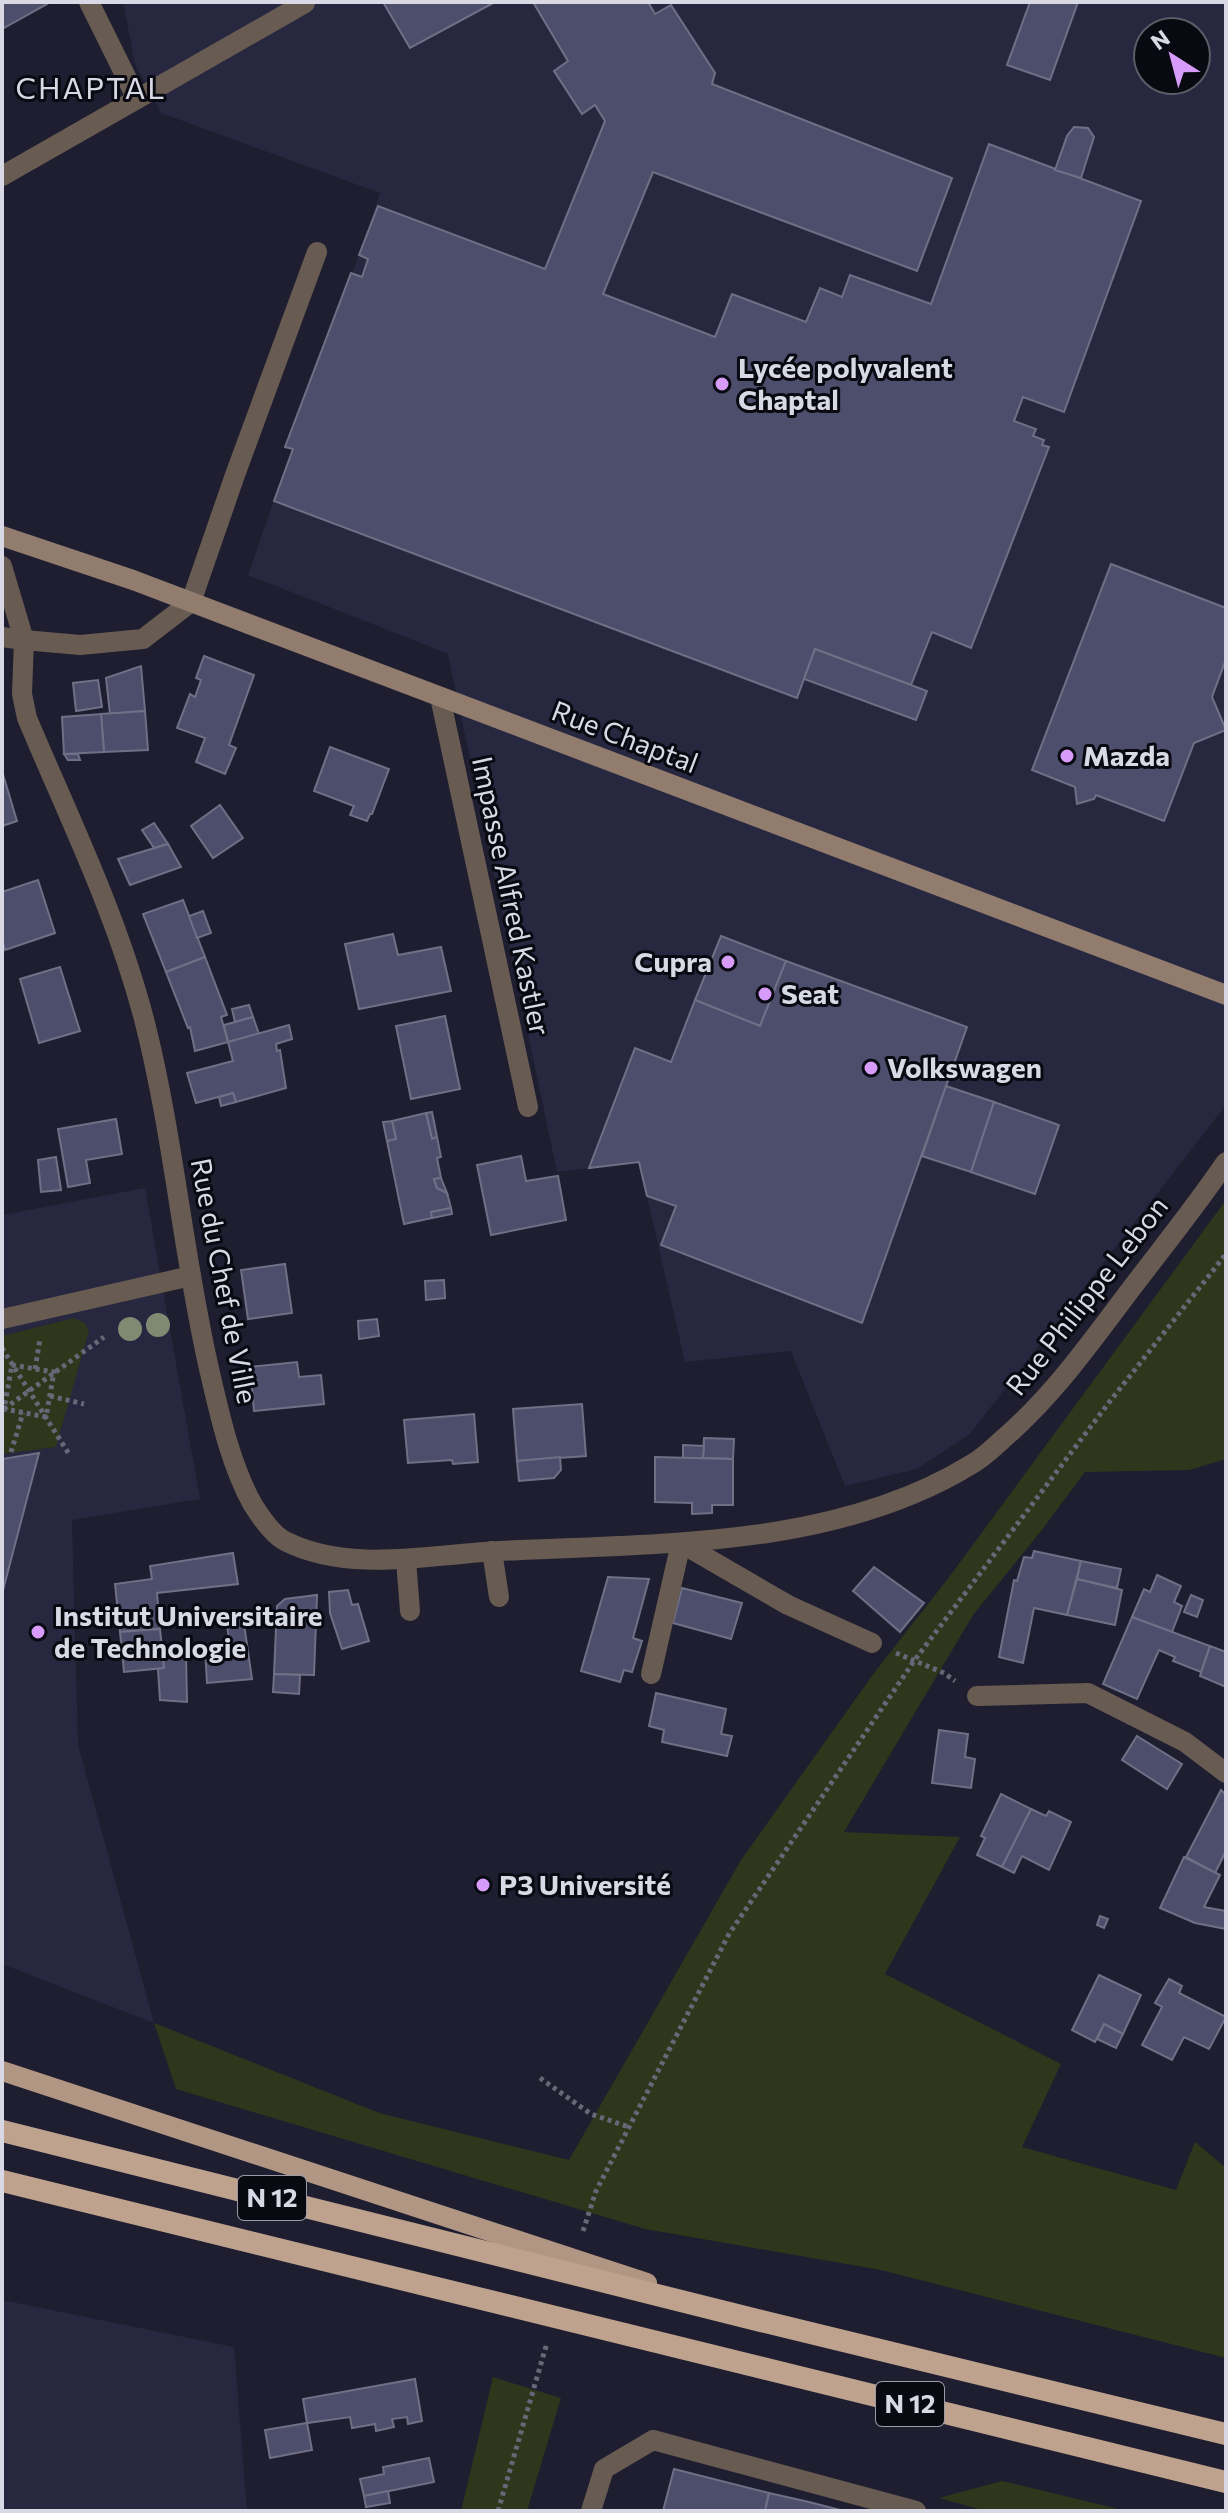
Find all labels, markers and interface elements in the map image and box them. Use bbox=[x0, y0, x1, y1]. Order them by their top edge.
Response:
north arrow bbox=[1132, 16, 1212, 96]
text: N bbox=[1145, 24, 1175, 55]
district label: CHAPTAL bbox=[15, 68, 167, 105]
place label: Lycée polyvalent Chaptal bbox=[738, 350, 953, 416]
marker: Lycée polyvalent Chaptal bbox=[713, 375, 731, 393]
street label: Rue Chaptal bbox=[547, 693, 703, 780]
place label: Mazda bbox=[1083, 738, 1170, 772]
marker: Mazda bbox=[1058, 747, 1076, 765]
street label: Impasse Alfred Kastler bbox=[466, 753, 558, 1038]
place label: Cupra bbox=[634, 944, 712, 978]
marker: Cupra bbox=[719, 953, 737, 971]
place label: Seat bbox=[781, 976, 839, 1010]
marker: Seat bbox=[756, 985, 774, 1003]
place label: Volkswagen bbox=[887, 1050, 1042, 1084]
marker: Volkswagen bbox=[862, 1059, 880, 1077]
street label: Rue du Chef de Ville bbox=[184, 1155, 265, 1407]
street label: Rue Philippe Lebon bbox=[998, 1189, 1174, 1402]
place label: Institut Universitaire de Technologie bbox=[54, 1598, 323, 1664]
marker: Institut Universitaire de Technologie bbox=[29, 1623, 47, 1641]
place label: P3 Université bbox=[499, 1867, 671, 1901]
marker: P3 Université bbox=[474, 1876, 492, 1894]
road number: N 12 bbox=[238, 2176, 306, 2220]
road number: N 12 bbox=[876, 2382, 944, 2426]

